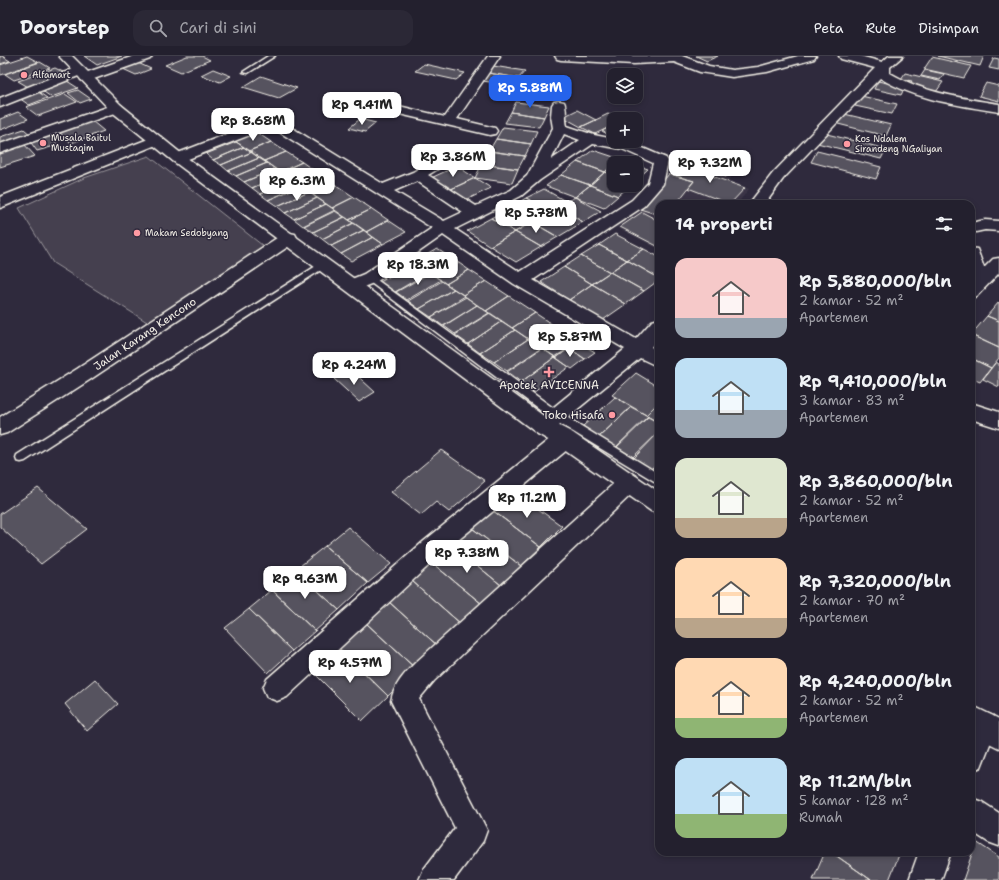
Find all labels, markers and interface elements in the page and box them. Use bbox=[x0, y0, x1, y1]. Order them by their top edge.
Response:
search box bbox=[133, 10, 413, 46]
text: Doorstep bbox=[20, 15, 109, 40]
icon: search bbox=[147, 17, 169, 39]
text: Cari di sini bbox=[179, 18, 257, 38]
text: Peta bbox=[814, 19, 843, 37]
text: Rute bbox=[865, 19, 896, 37]
text: Disimpan bbox=[918, 19, 979, 37]
map controls bbox=[607, 68, 643, 192]
button: layers bbox=[607, 68, 643, 104]
place label: Alfamart bbox=[32, 69, 71, 81]
marker: Alfamart bbox=[19, 70, 29, 80]
pin: Rp 5.88M bbox=[489, 75, 571, 109]
text: Rp 5.88M bbox=[498, 79, 562, 96]
pin: Rp 9.41M bbox=[321, 92, 403, 126]
text: Rp 9.41M bbox=[331, 96, 393, 113]
pin: Rp 8.68M bbox=[212, 108, 294, 142]
text: Rp 8.68M bbox=[220, 112, 286, 129]
button: + bbox=[607, 112, 643, 148]
place label: Musala Baitul Mustaqim bbox=[51, 132, 111, 154]
place label: Kos Ndalem Sirandeng NGaliyan bbox=[855, 133, 943, 155]
marker: Musala Baitul Mustaqim bbox=[38, 138, 48, 148]
marker: Kos Ndalem Sirandeng NGaliyan bbox=[842, 139, 852, 149]
pin: Rp 3.86M bbox=[412, 144, 494, 178]
text: Rp 3.86M bbox=[420, 148, 486, 165]
pin: Rp 7.32M bbox=[669, 150, 751, 184]
text: Rp 7.32M bbox=[678, 154, 742, 171]
button: − bbox=[607, 156, 643, 192]
pin: Rp 6.3M bbox=[260, 168, 334, 202]
text: Rp 6.3M bbox=[269, 172, 325, 189]
pin: Rp 5.78M bbox=[495, 200, 577, 234]
text: Rp 5.78M bbox=[504, 204, 568, 221]
text: 14 properti bbox=[675, 213, 773, 235]
icon: filters bbox=[933, 213, 955, 235]
place label: Makam Sedobyang bbox=[145, 227, 229, 239]
marker: Makam Sedobyang bbox=[132, 228, 142, 238]
pin: Rp 18.3M bbox=[377, 252, 459, 286]
text: Rp 18.3M bbox=[387, 256, 449, 273]
text: Rp 5,880,000/bln bbox=[799, 270, 951, 292]
icon: home bbox=[707, 274, 755, 322]
text: 2 kamar · 52 m² bbox=[799, 292, 903, 309]
street label: Jalan Karang Kencono bbox=[91, 294, 199, 374]
text: Apartemen bbox=[799, 309, 868, 326]
pin: Rp 5.87M bbox=[529, 324, 611, 358]
text: Rp 5.87M bbox=[538, 328, 602, 345]
pin: Rp 4.24M bbox=[313, 352, 395, 386]
text: Rp 4.24M bbox=[322, 356, 386, 373]
marker: Apotek AVICENNA bbox=[544, 367, 554, 377]
text: Rp 9,410,000/bln bbox=[799, 370, 947, 392]
icon: home bbox=[707, 374, 755, 422]
place label: Apotek AVICENNA bbox=[499, 378, 599, 393]
text: 3 kamar · 83 m² bbox=[799, 392, 905, 409]
place label: Toko Hisafa bbox=[543, 408, 604, 423]
text: Apartemen bbox=[799, 409, 868, 426]
marker: Toko Hisafa bbox=[607, 410, 617, 420]
text: Rp 3,860,000/bln bbox=[799, 470, 953, 492]
icon: home bbox=[707, 474, 755, 522]
pin: Rp 11.2M bbox=[486, 485, 568, 519]
text: Rp 11.2M bbox=[498, 489, 556, 506]
text: 2 kamar · 52 m² bbox=[799, 492, 903, 509]
text: Apartemen bbox=[799, 509, 868, 526]
pin: Rp 7.38M bbox=[426, 540, 508, 574]
text: Rp 7.38M bbox=[435, 544, 499, 561]
pin: Rp 9.63M bbox=[264, 566, 346, 600]
text: Rp 9.63M bbox=[272, 570, 338, 587]
text: Rp 7,320,000/bln bbox=[799, 570, 951, 592]
icon: home bbox=[707, 574, 755, 622]
text: 2 kamar · 70 m² bbox=[799, 592, 905, 609]
text: Apartemen bbox=[799, 609, 868, 626]
pin: Rp 4.57M bbox=[309, 650, 391, 684]
text: Rp 4.57M bbox=[318, 654, 382, 671]
text: Rp 4,240,000/bln bbox=[799, 670, 952, 692]
icon: home bbox=[707, 674, 755, 722]
text: 2 kamar · 52 m² bbox=[799, 692, 903, 709]
text: Apartemen bbox=[799, 709, 868, 726]
text: Rp 11.2M/bln bbox=[799, 770, 912, 792]
icon: home bbox=[707, 774, 755, 822]
text: 5 kamar · 128 m² bbox=[799, 792, 908, 809]
text: Rumah bbox=[799, 809, 843, 826]

